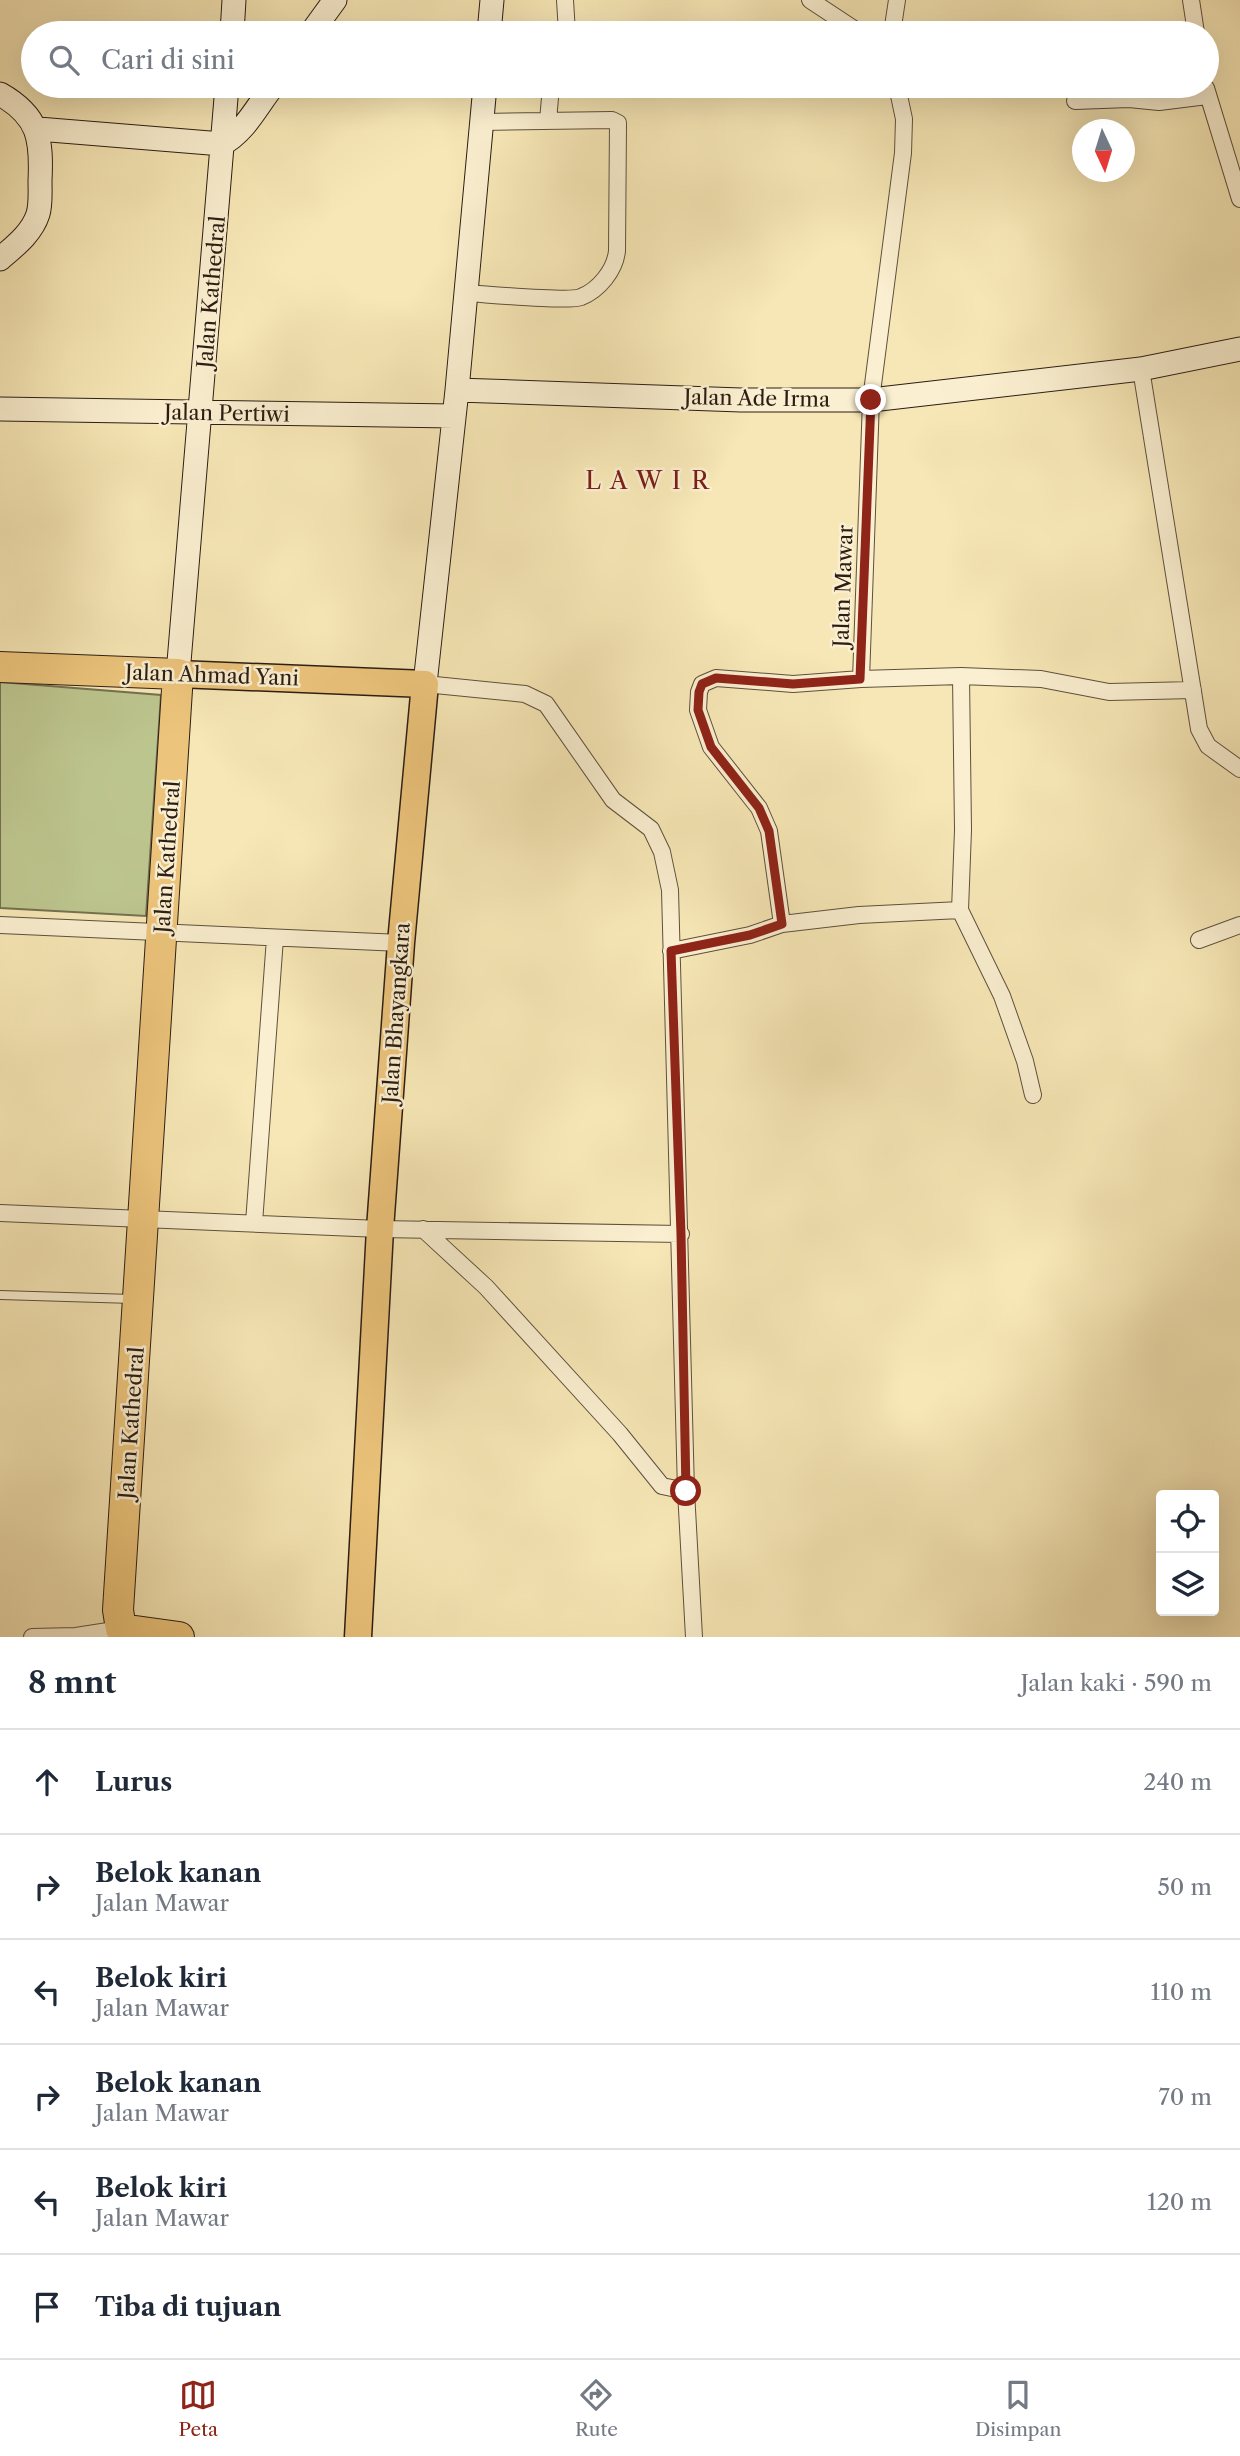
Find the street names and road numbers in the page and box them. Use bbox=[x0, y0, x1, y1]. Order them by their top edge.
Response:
street label: Jalan Kathedral bbox=[192, 215, 230, 372]
street label: Jalan Ade Irma bbox=[681, 384, 831, 412]
street label: Jalan Pertiwi bbox=[161, 399, 290, 427]
street label: Jalan Mawar bbox=[828, 524, 858, 651]
street label: Jalan Ahmad Yani bbox=[122, 659, 299, 691]
street label: Jalan Kathedral bbox=[149, 780, 185, 937]
street label: Jalan Bhayangkara bbox=[377, 921, 415, 1107]
street label: Jalan Kathedral bbox=[113, 1346, 149, 1503]

